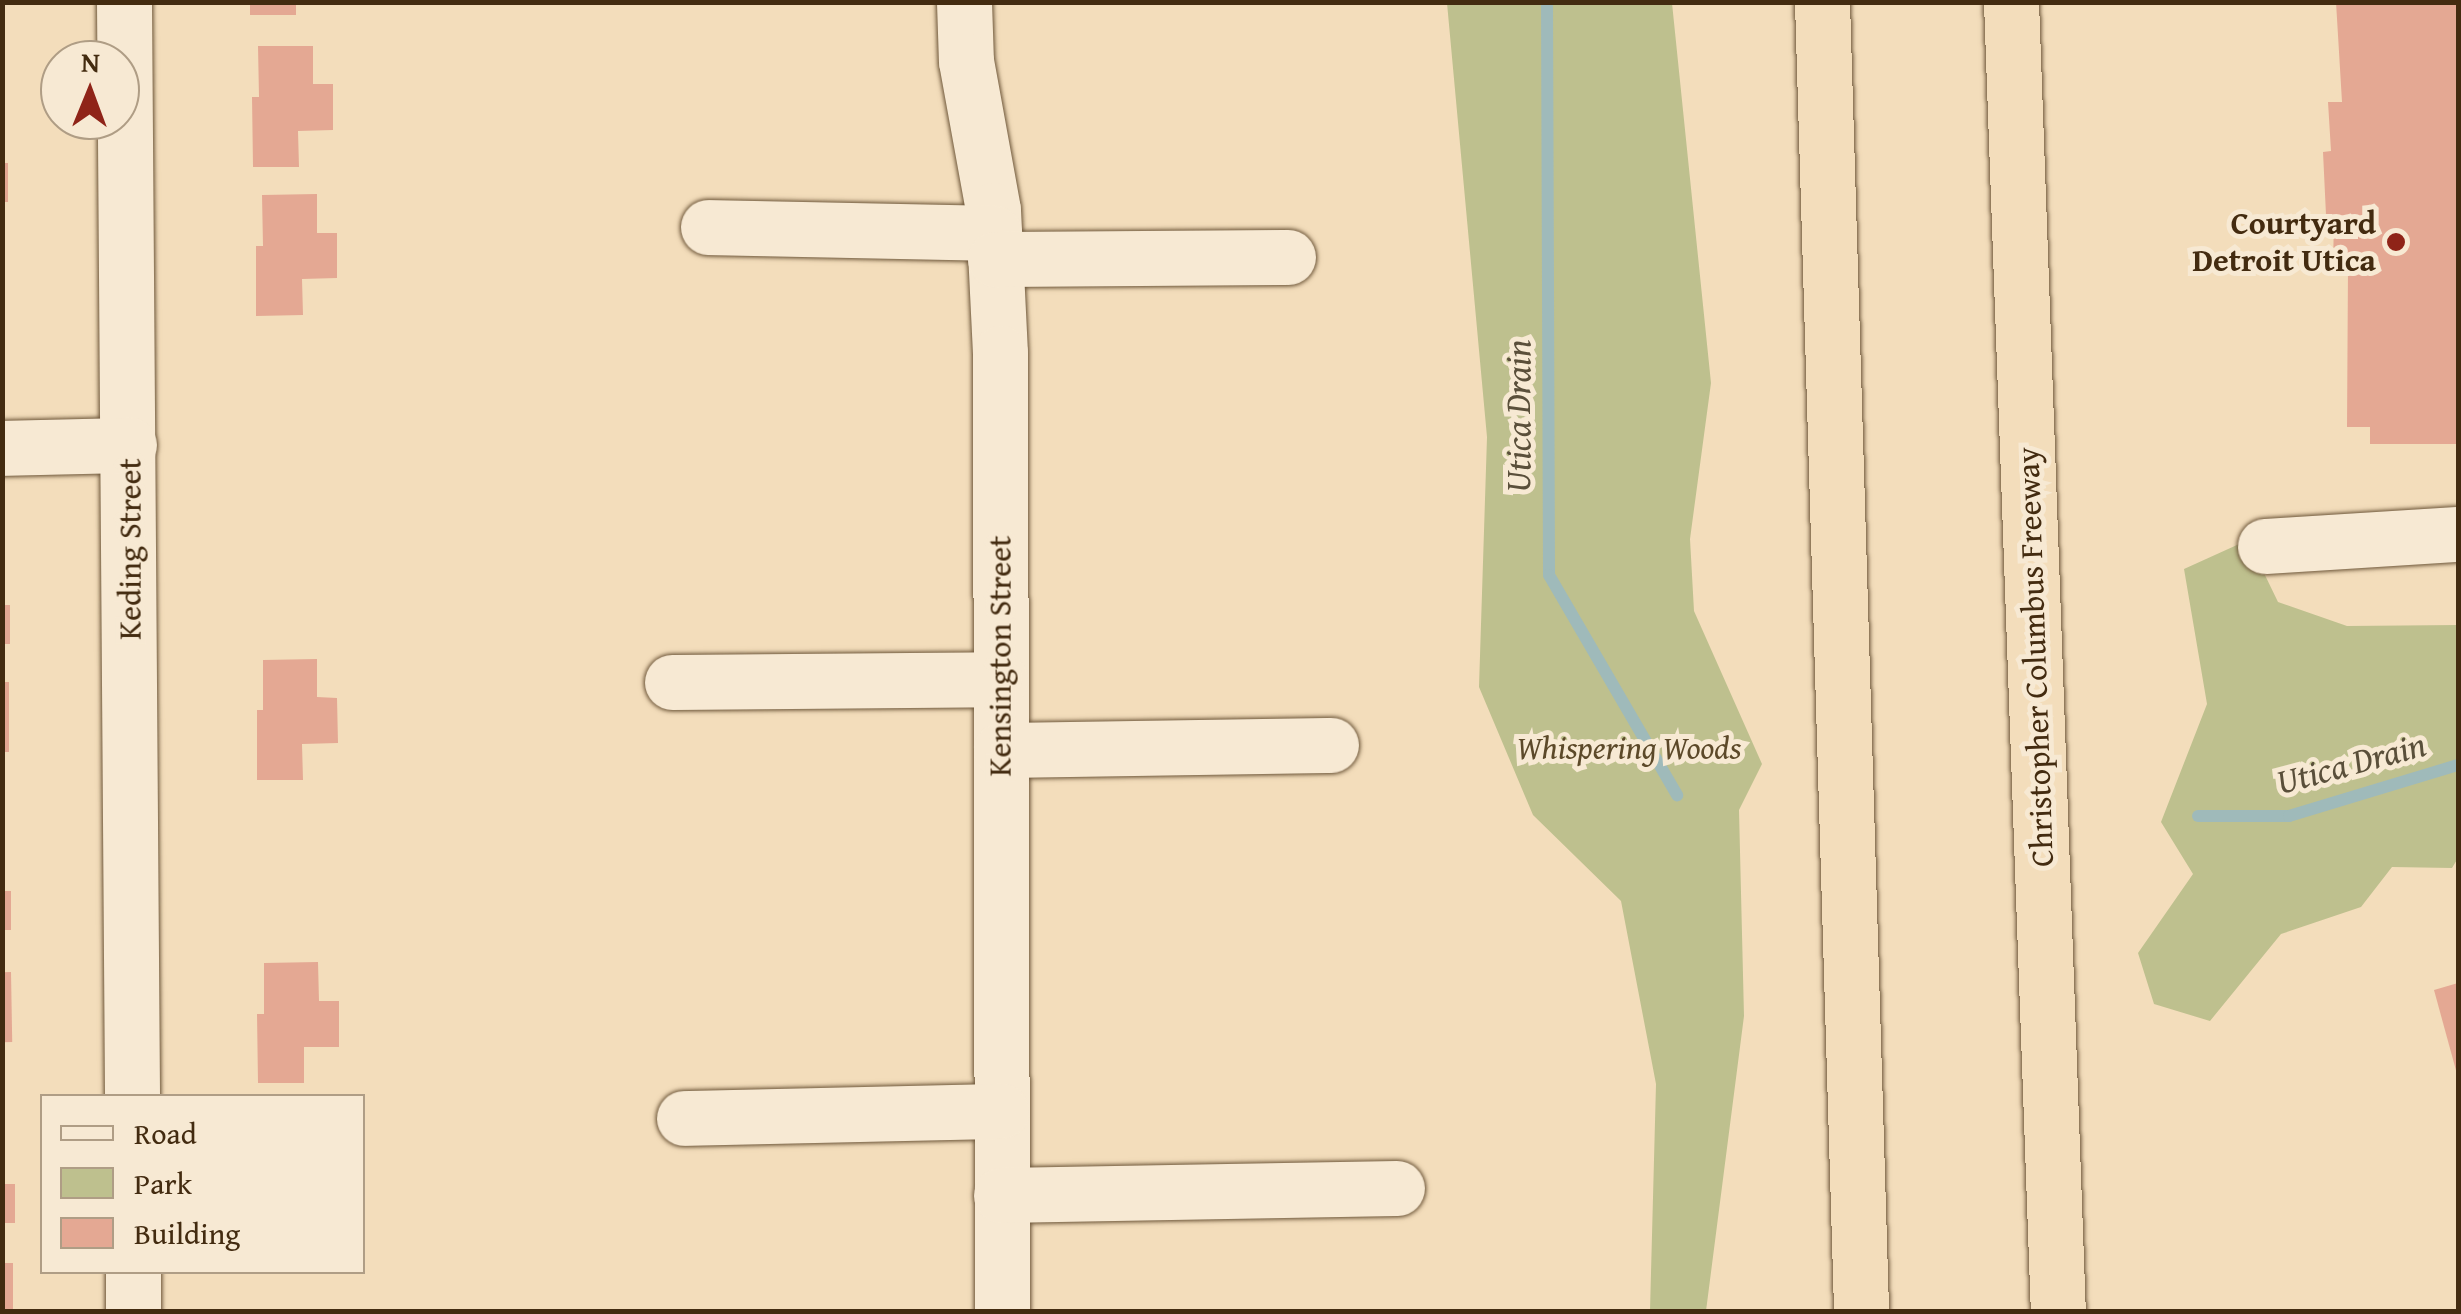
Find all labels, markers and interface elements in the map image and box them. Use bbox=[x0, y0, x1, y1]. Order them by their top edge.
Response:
north arrow bbox=[40, 40, 140, 140]
text: N bbox=[81, 41, 100, 82]
place label: Courtyard Detroit Utica bbox=[2192, 205, 2376, 280]
marker: Courtyard Detroit Utica bbox=[2385, 231, 2407, 253]
water label: Utica Drain bbox=[1497, 340, 1539, 492]
street label: Christopher Columbus Freeway bbox=[2008, 447, 2062, 867]
street label: Keding Street bbox=[111, 458, 149, 640]
street label: Kensington Street bbox=[981, 535, 1019, 777]
water label: Utica Drain bbox=[2272, 723, 2430, 803]
park label: Whispering Woods bbox=[1517, 729, 1741, 767]
legend bbox=[40, 1094, 365, 1274]
text: Road bbox=[134, 1111, 197, 1155]
text: Park bbox=[134, 1161, 192, 1205]
text: Building bbox=[134, 1211, 240, 1255]

